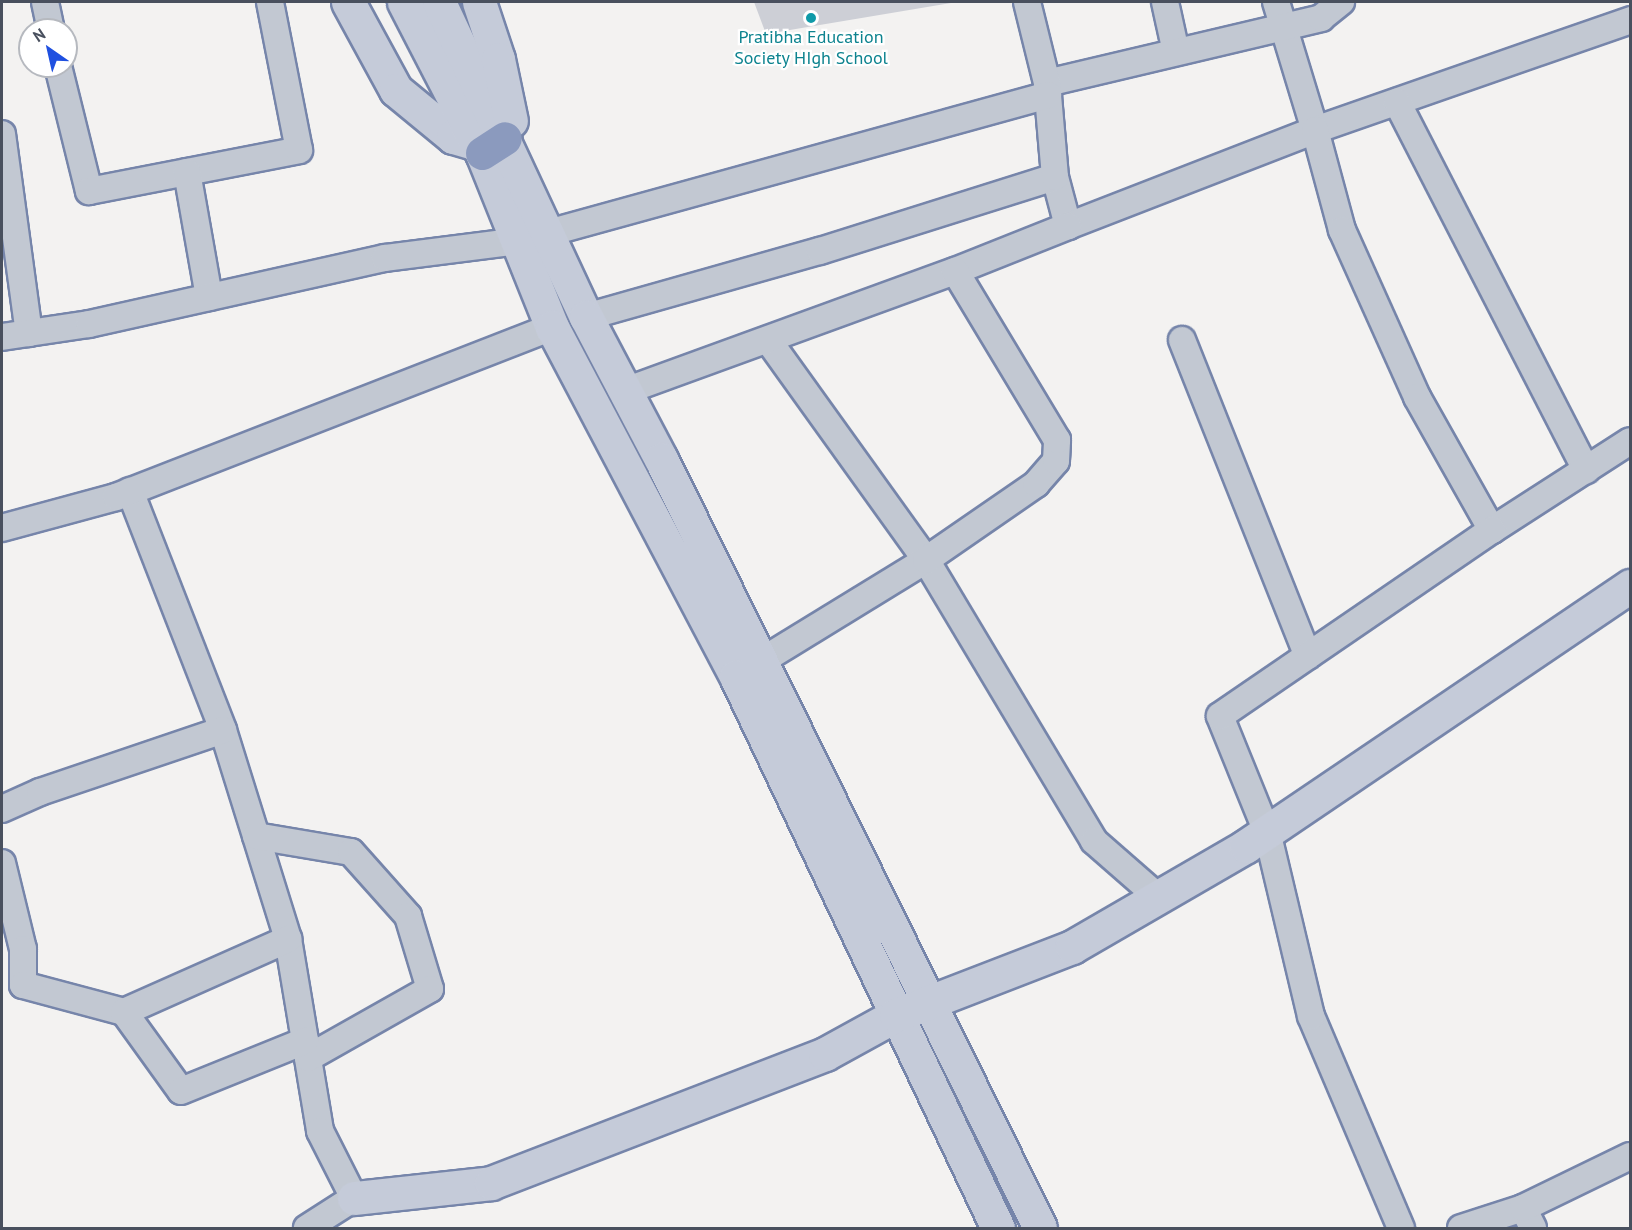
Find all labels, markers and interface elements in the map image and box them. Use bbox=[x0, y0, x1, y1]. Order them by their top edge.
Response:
marker: Pratibha Education Society HIgh School bbox=[804, 11, 818, 25]
north arrow bbox=[18, 18, 78, 78]
text: N bbox=[29, 24, 49, 46]
place label: Pratibha Education Society HIgh School bbox=[734, 27, 888, 70]

